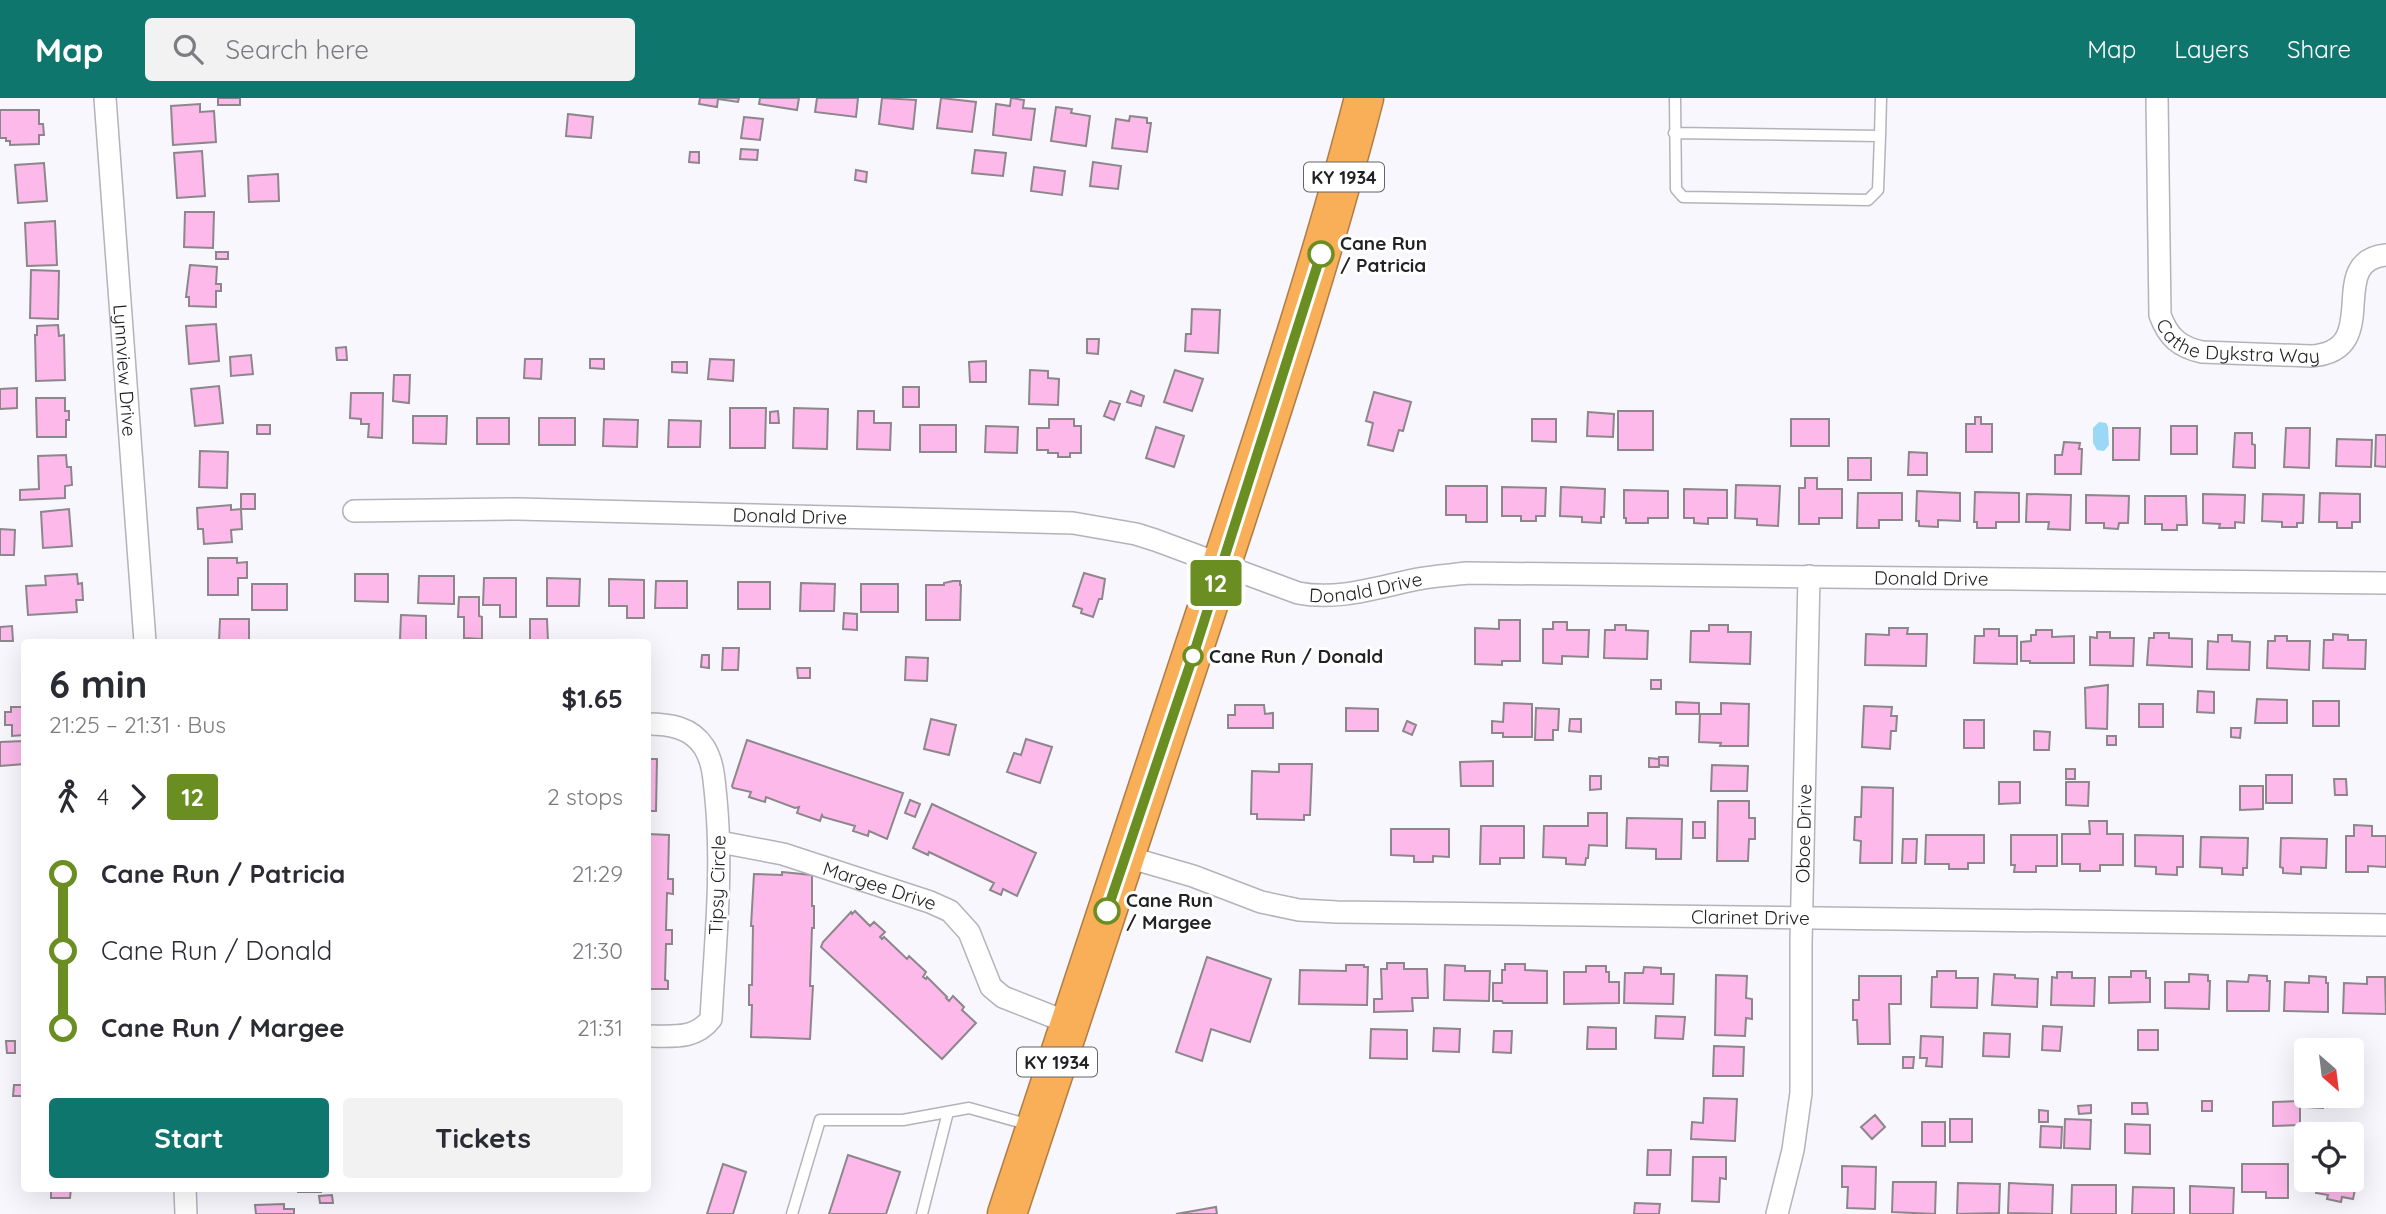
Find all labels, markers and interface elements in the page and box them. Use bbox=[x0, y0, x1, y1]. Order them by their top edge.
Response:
search box bbox=[145, 18, 635, 81]
text: Map bbox=[35, 29, 103, 70]
icon: search bbox=[169, 30, 207, 68]
text: Search here bbox=[225, 33, 369, 66]
text: Map bbox=[2087, 34, 2136, 64]
text: Layers bbox=[2174, 34, 2249, 64]
text: Share bbox=[2287, 34, 2351, 64]
road number: KY 1934 bbox=[1304, 162, 1384, 192]
place label: Cane Run / Patricia bbox=[1340, 231, 1427, 277]
marker: Cane Run / Patricia bbox=[1308, 241, 1334, 267]
street label: Lynnview Drive bbox=[108, 303, 142, 437]
street label: Cathe Dykstra Way bbox=[2151, 315, 2321, 368]
street label: Donald Drive bbox=[732, 502, 847, 529]
line badge: 12 bbox=[1184, 560, 1248, 606]
street label: Donald Drive bbox=[1874, 565, 1989, 591]
street label: Donald Drive bbox=[1308, 566, 1424, 608]
text: 12 bbox=[1205, 568, 1228, 598]
place label: Cane Run / Donald bbox=[1209, 644, 1383, 668]
marker: Cane Run / Donald bbox=[1183, 646, 1203, 666]
text: 6 min bbox=[49, 660, 147, 708]
text: $1.65 bbox=[562, 682, 623, 715]
text: 21:25 – 21:31 · Bus bbox=[49, 710, 226, 739]
icon: walk bbox=[49, 778, 87, 816]
icon: forward bbox=[119, 778, 157, 816]
text: 4 bbox=[97, 782, 109, 811]
text: 12 bbox=[181, 782, 204, 812]
text: 2 stops bbox=[547, 782, 623, 811]
street label: Oboe Drive bbox=[1790, 784, 1816, 883]
street label: Tipsy Circle bbox=[703, 835, 731, 935]
street label: Margee Drive bbox=[820, 856, 941, 916]
text: Cane Run / Patricia bbox=[101, 857, 345, 890]
text: 21:29 bbox=[572, 859, 623, 888]
place label: Cane Run / Margee bbox=[1126, 888, 1213, 934]
marker: Cane Run / Margee bbox=[1094, 898, 1120, 924]
street label: Clarinet Drive bbox=[1691, 904, 1810, 930]
text: Cane Run / Donald bbox=[101, 934, 332, 967]
text: 21:30 bbox=[572, 936, 623, 965]
text: Cane Run / Margee bbox=[101, 1011, 345, 1044]
text: 21:31 bbox=[577, 1013, 623, 1042]
north arrow bbox=[2294, 1038, 2364, 1108]
map controls bbox=[2294, 1038, 2364, 1192]
road number: KY 1934 bbox=[1017, 1048, 1097, 1077]
button: Start bbox=[49, 1098, 329, 1178]
button: Tickets bbox=[343, 1098, 623, 1178]
button: locate bbox=[2294, 1122, 2364, 1192]

